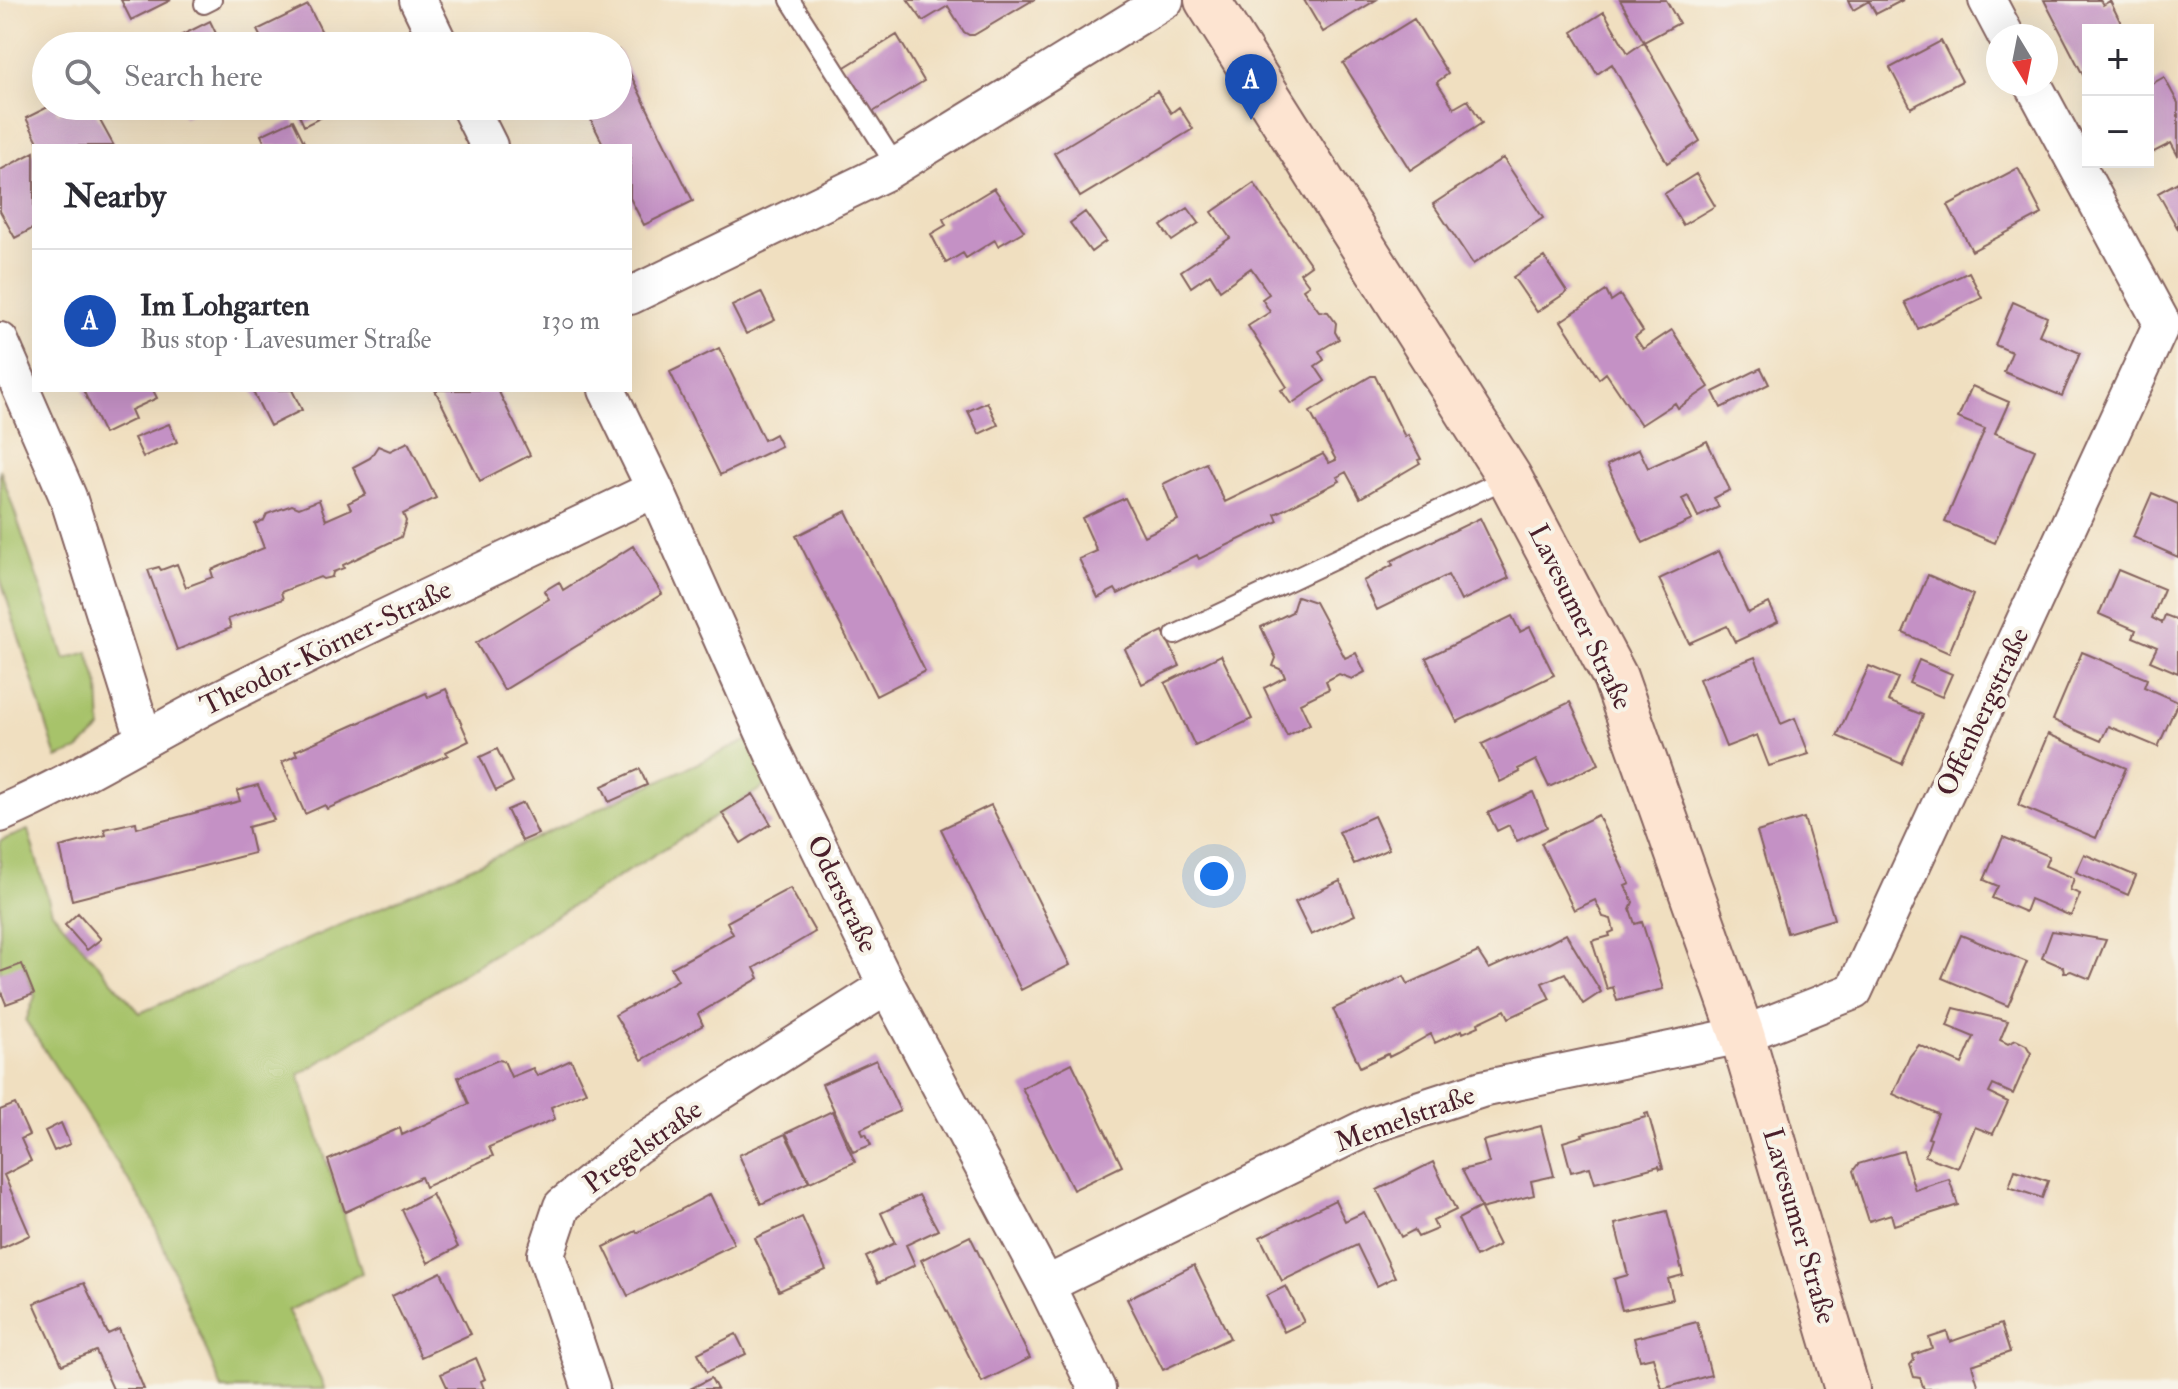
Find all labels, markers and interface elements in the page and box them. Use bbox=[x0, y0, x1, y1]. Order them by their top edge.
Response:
north arrow bbox=[1986, 24, 2058, 96]
map controls bbox=[2082, 24, 2154, 168]
button: + bbox=[2082, 24, 2154, 96]
search box bbox=[32, 32, 632, 120]
icon: search bbox=[60, 54, 104, 98]
pin: A bbox=[1225, 54, 1277, 120]
text: Search here bbox=[124, 58, 263, 95]
button: − bbox=[2082, 96, 2154, 168]
text: Nearby bbox=[64, 175, 166, 218]
text: Im Lohgarten bbox=[140, 287, 310, 324]
text: A bbox=[82, 305, 98, 337]
text: 130 m bbox=[542, 305, 600, 337]
text: Bus stop · Lavesumer Straße bbox=[140, 324, 431, 356]
street label: Lavesumer Straße bbox=[1520, 519, 1640, 716]
street label: Theodor-Körner-Straße bbox=[195, 572, 458, 724]
street label: Offenbergstraße bbox=[1929, 622, 2037, 802]
street label: Oderstraße bbox=[799, 830, 886, 959]
your location bbox=[1194, 856, 1234, 896]
street label: Memelstraße bbox=[1330, 1077, 1480, 1160]
street label: Pregelstraße bbox=[577, 1092, 709, 1202]
street label: Lavesumer Straße bbox=[1754, 1124, 1844, 1328]

